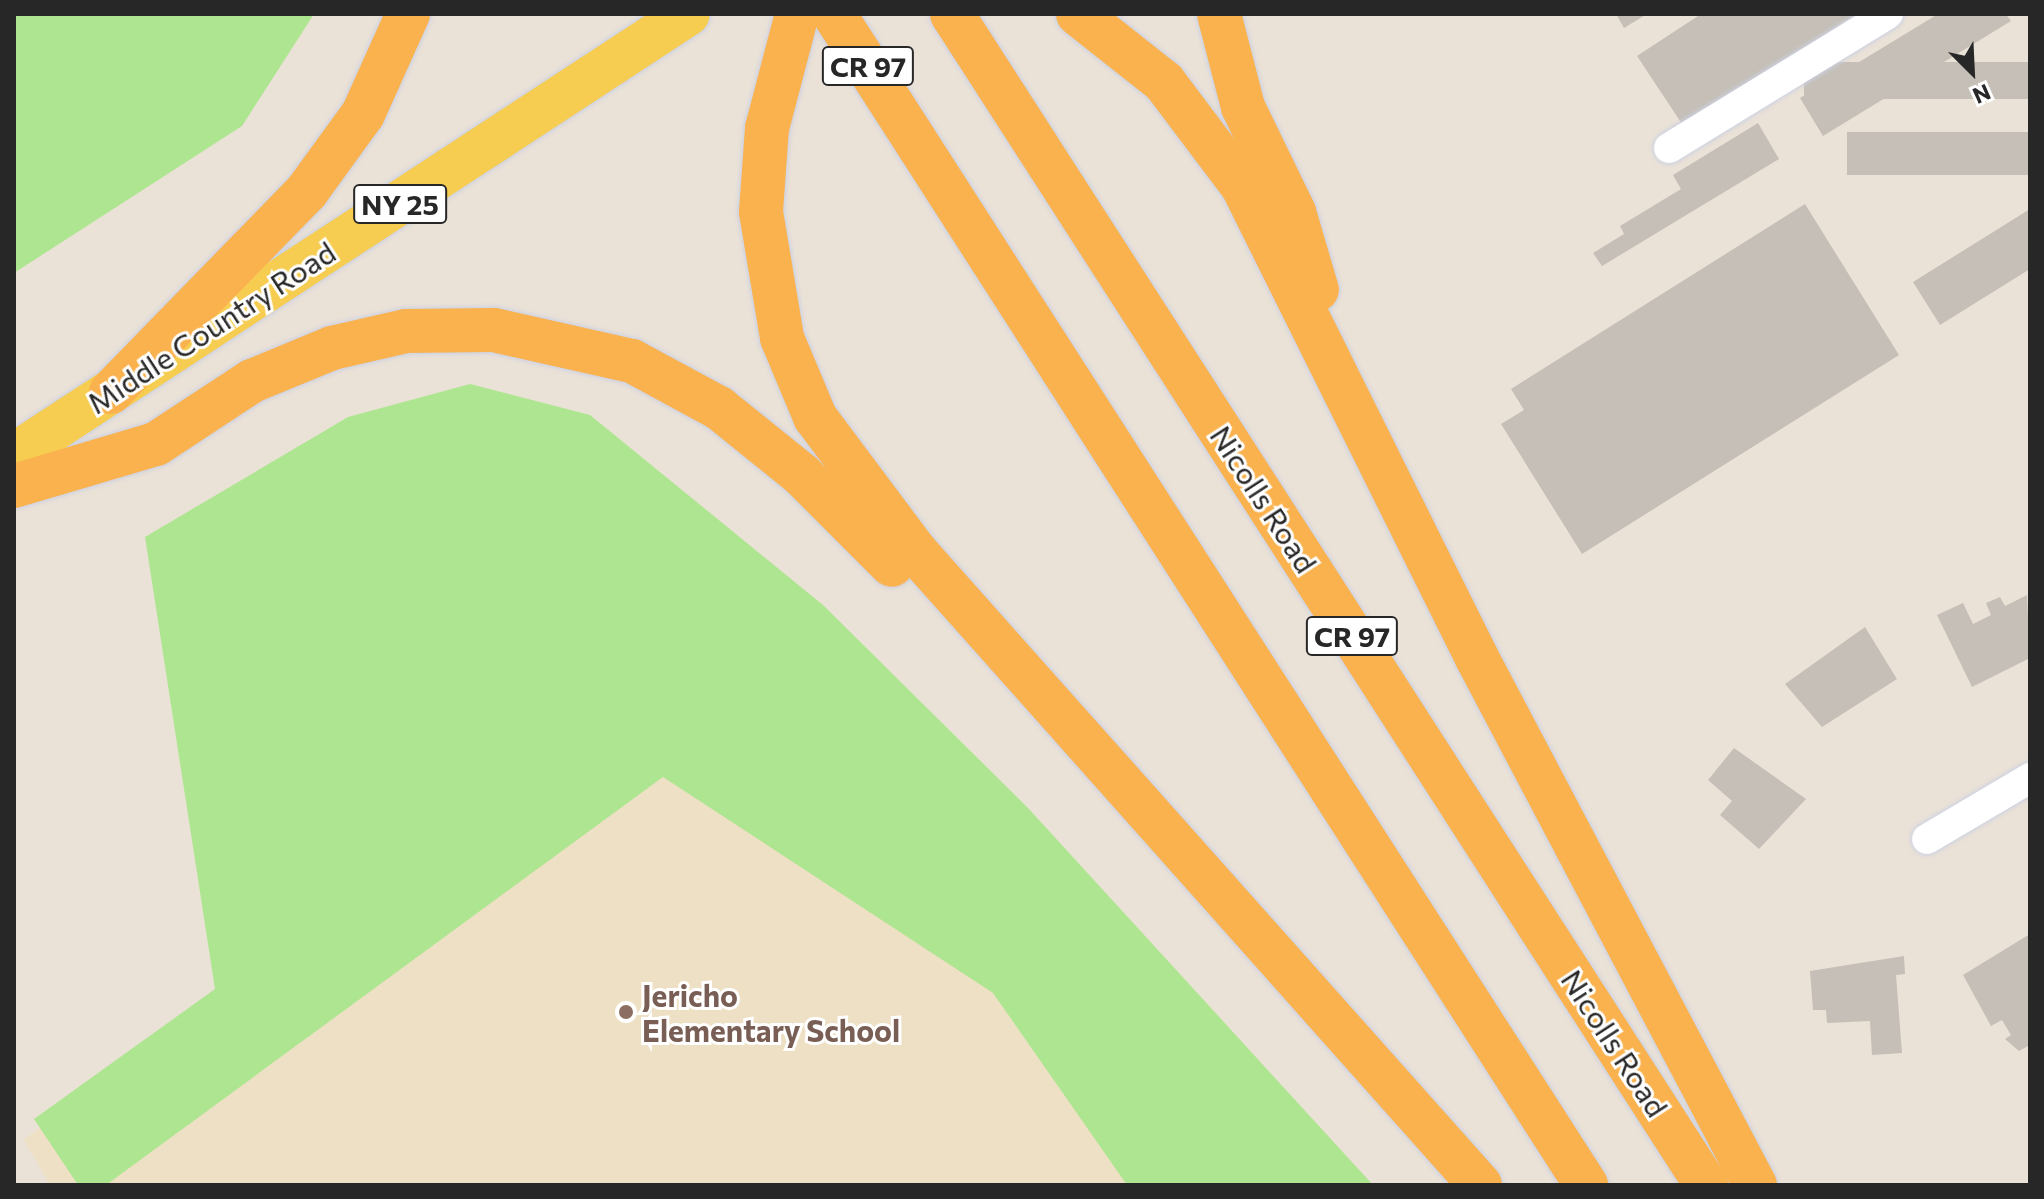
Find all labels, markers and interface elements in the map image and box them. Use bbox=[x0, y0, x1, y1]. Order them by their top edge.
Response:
north arrow bbox=[1932, 32, 2012, 112]
road number: CR 97 bbox=[820, 42, 916, 90]
text: N bbox=[1969, 79, 1995, 110]
road number: NY 25 bbox=[352, 180, 448, 228]
street label: Middle Country Road bbox=[80, 233, 342, 421]
street label: Nicolls Road bbox=[1203, 419, 1325, 579]
road number: CR 97 bbox=[1304, 612, 1400, 660]
street label: Nicolls Road bbox=[1554, 963, 1676, 1123]
place label: Jericho Elementary School bbox=[642, 977, 900, 1048]
marker: Jericho Elementary School bbox=[617, 1003, 635, 1021]

